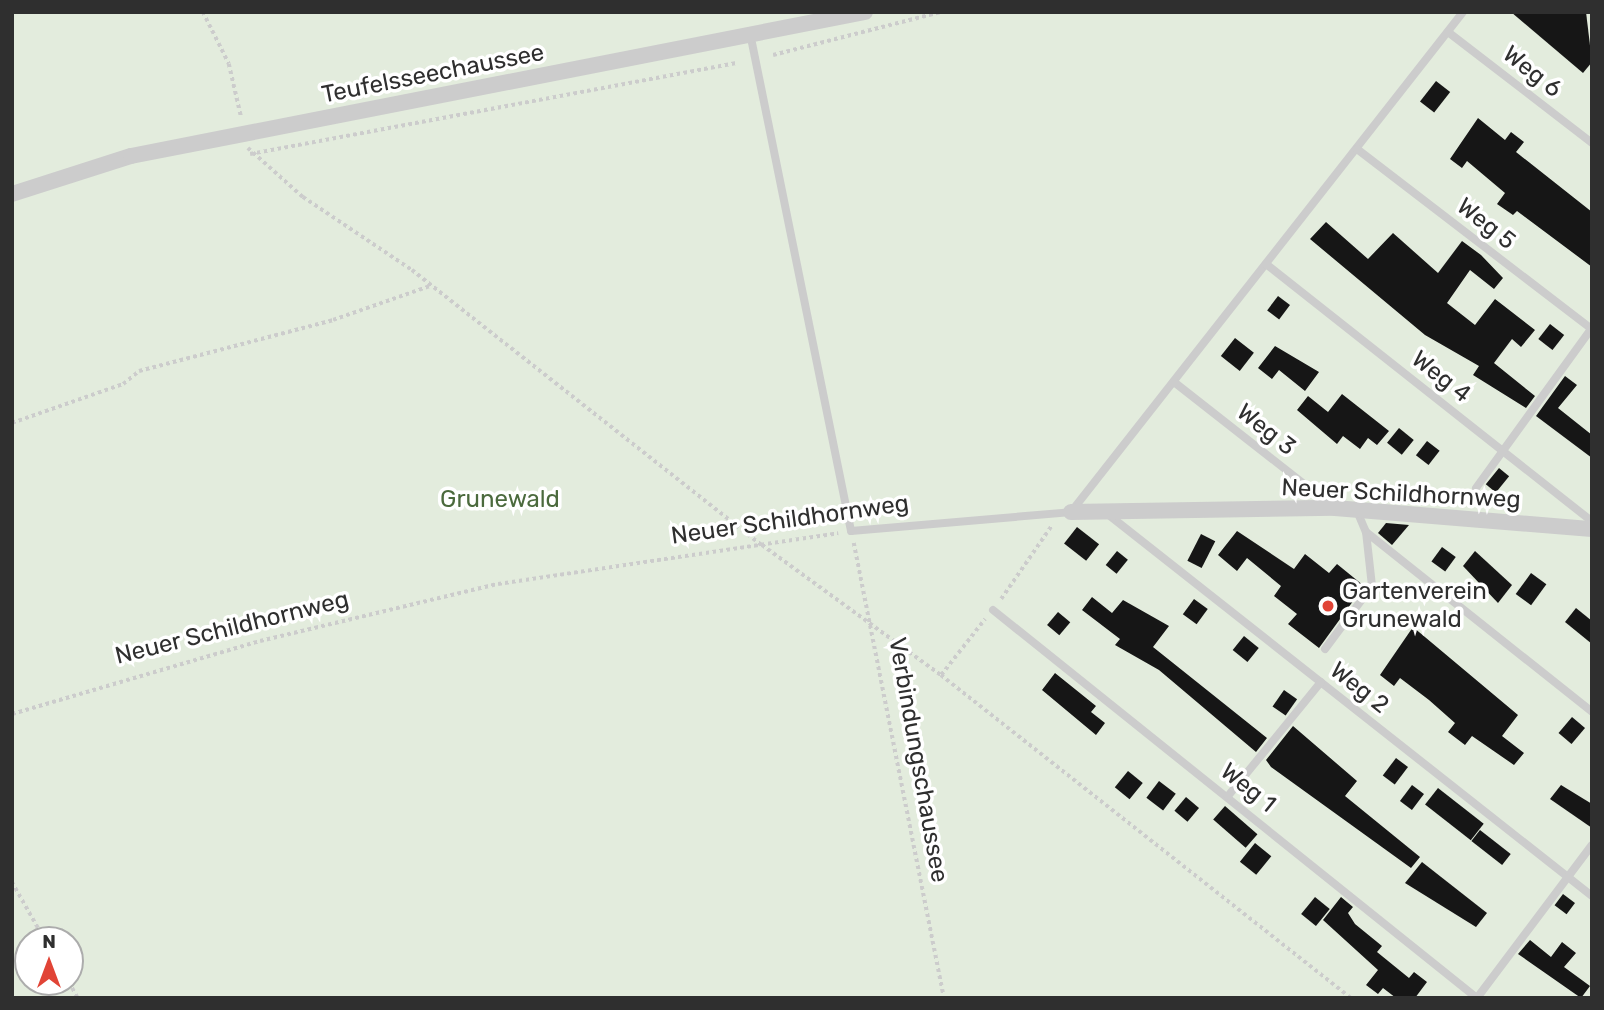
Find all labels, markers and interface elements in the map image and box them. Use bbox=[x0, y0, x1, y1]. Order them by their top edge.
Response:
street label: Teufelsseechaussee bbox=[319, 38, 547, 110]
street label: Weg 6 bbox=[1497, 40, 1567, 104]
street label: Weg 5 bbox=[1451, 192, 1521, 256]
street label: Weg 4 bbox=[1406, 345, 1476, 409]
street label: Weg 3 bbox=[1231, 398, 1301, 462]
street label: Neuer Schildhornweg bbox=[1280, 473, 1522, 515]
park label: Grunewald bbox=[440, 486, 560, 514]
street label: Neuer Schildhornweg bbox=[669, 489, 911, 551]
place label: Gartenverein Grunewald bbox=[1342, 578, 1487, 634]
street label: Neuer Schildhornweg bbox=[112, 585, 352, 671]
marker: Gartenverein Grunewald bbox=[1320, 598, 1336, 614]
street label: Verbindungschaussee bbox=[882, 635, 954, 885]
street label: Weg 2 bbox=[1324, 656, 1394, 720]
street label: Weg 1 bbox=[1215, 757, 1281, 819]
north arrow bbox=[14, 926, 84, 996]
text: N bbox=[42, 930, 56, 953]

